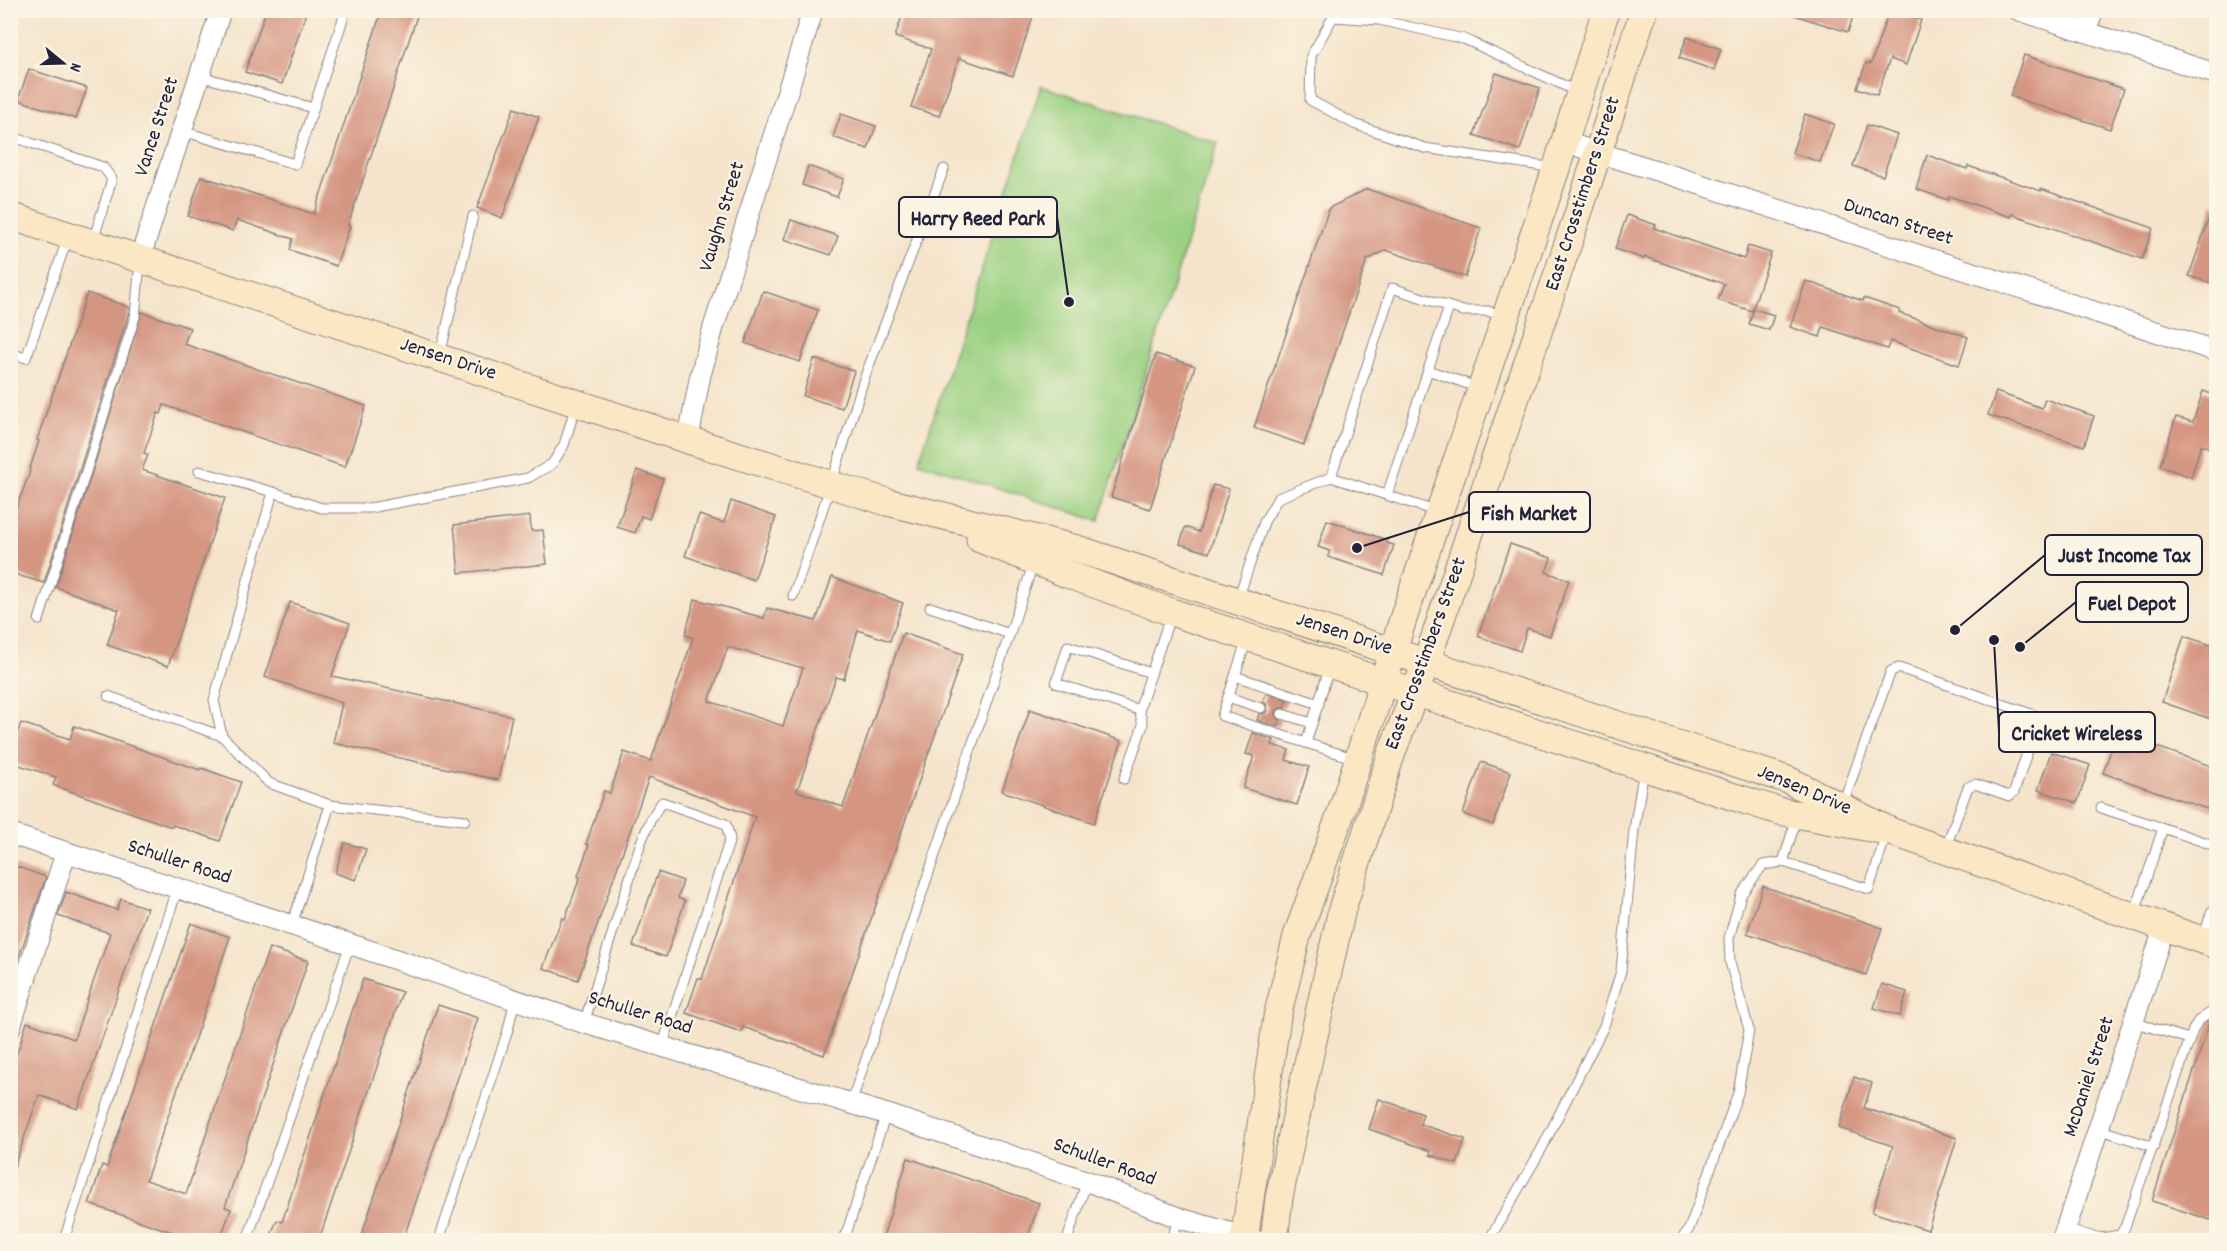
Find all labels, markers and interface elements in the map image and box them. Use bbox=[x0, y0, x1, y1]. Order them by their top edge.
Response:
north arrow bbox=[33, 33, 93, 93]
text: N bbox=[63, 60, 87, 75]
street label: Vance Street bbox=[128, 73, 188, 181]
street label: East Crosstimbers Street bbox=[1538, 93, 1630, 295]
street label: Vaughn Street bbox=[692, 158, 754, 276]
street label: Duncan Street bbox=[1839, 191, 1957, 255]
callout: Harry Reed Park bbox=[899, 197, 1057, 237]
text: Harry Reed Park bbox=[911, 205, 1045, 236]
street label: Jensen Drive bbox=[396, 330, 500, 390]
callout: Fish Market bbox=[1469, 492, 1590, 532]
text: Fish Market bbox=[1481, 500, 1578, 531]
callout: Just Income Tax bbox=[2045, 535, 2202, 575]
text: Just Income Tax bbox=[2058, 542, 2191, 573]
street label: East Crosstimbers Street bbox=[1378, 553, 1476, 754]
callout: Fuel Depot bbox=[2076, 582, 2188, 622]
text: Fuel Depot bbox=[2088, 590, 2177, 621]
street label: Jensen Drive bbox=[1292, 605, 1396, 665]
callout: Cricket Wireless bbox=[1999, 712, 2155, 752]
text: Cricket Wireless bbox=[2011, 720, 2143, 751]
street label: Jensen Drive bbox=[1752, 758, 1856, 824]
street label: Schuller Road bbox=[123, 832, 235, 894]
street label: Schuller Road bbox=[584, 984, 696, 1044]
street label: McDaniel Street bbox=[2056, 1013, 2124, 1141]
street label: Schuller Road bbox=[1048, 1131, 1160, 1195]

